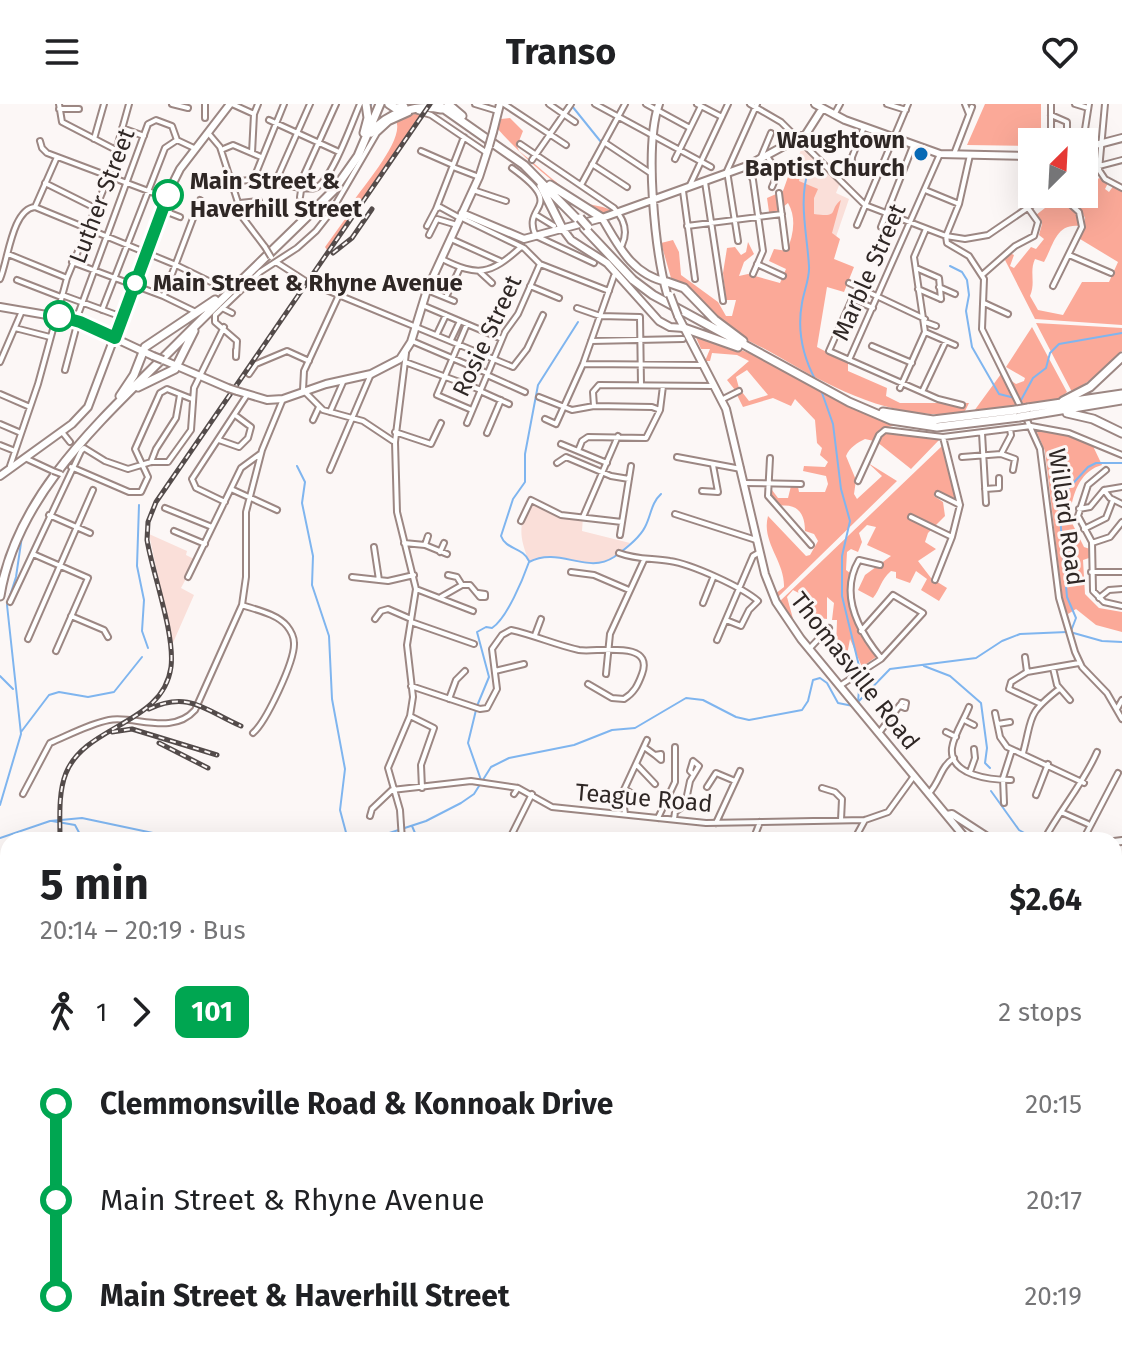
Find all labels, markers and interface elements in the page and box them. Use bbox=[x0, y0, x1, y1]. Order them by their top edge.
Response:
icon: menu bbox=[40, 30, 84, 74]
text: Transo bbox=[506, 30, 616, 74]
icon: heart bbox=[1038, 30, 1082, 74]
street label: Luther Street bbox=[63, 124, 141, 267]
place label: Waughtown Baptist Church bbox=[745, 126, 905, 182]
north arrow bbox=[1018, 128, 1098, 208]
map controls bbox=[1018, 128, 1098, 208]
marker: Waughtown Baptist Church bbox=[912, 145, 930, 163]
place label: Main Street & Haverhill Street bbox=[190, 167, 363, 223]
marker: Main Street & Haverhill Street bbox=[153, 180, 183, 210]
street label: Marble Street bbox=[826, 199, 912, 345]
place label: Main Street & Rhyne Avenue bbox=[153, 269, 463, 297]
street label: Rosie Street bbox=[447, 271, 527, 401]
marker: Main Street & Rhyne Avenue bbox=[124, 272, 146, 294]
unlabelled marker bbox=[44, 301, 74, 331]
street label: Willard Road bbox=[1043, 447, 1089, 587]
street label: Thomasville Road bbox=[785, 587, 925, 755]
street label: Teague Road bbox=[574, 778, 714, 818]
text: 5 min bbox=[40, 858, 149, 911]
text: $2.64 bbox=[1010, 882, 1082, 918]
text: 20:14 – 20:19 · Bus bbox=[40, 915, 246, 946]
icon: walk bbox=[40, 990, 84, 1034]
icon: forward bbox=[119, 990, 163, 1034]
text: 101 bbox=[191, 995, 233, 1028]
text: 1 bbox=[96, 997, 107, 1028]
text: 2 stops bbox=[998, 997, 1082, 1028]
text: Clemmonsville Road & Konnoak Drive bbox=[100, 1086, 613, 1122]
text: 20:15 bbox=[1025, 1089, 1082, 1120]
text: Main Street & Rhyne Avenue bbox=[100, 1182, 485, 1218]
text: 20:17 bbox=[1027, 1185, 1082, 1216]
text: Main Street & Haverhill Street bbox=[100, 1278, 509, 1314]
text: 20:19 bbox=[1025, 1281, 1082, 1312]

